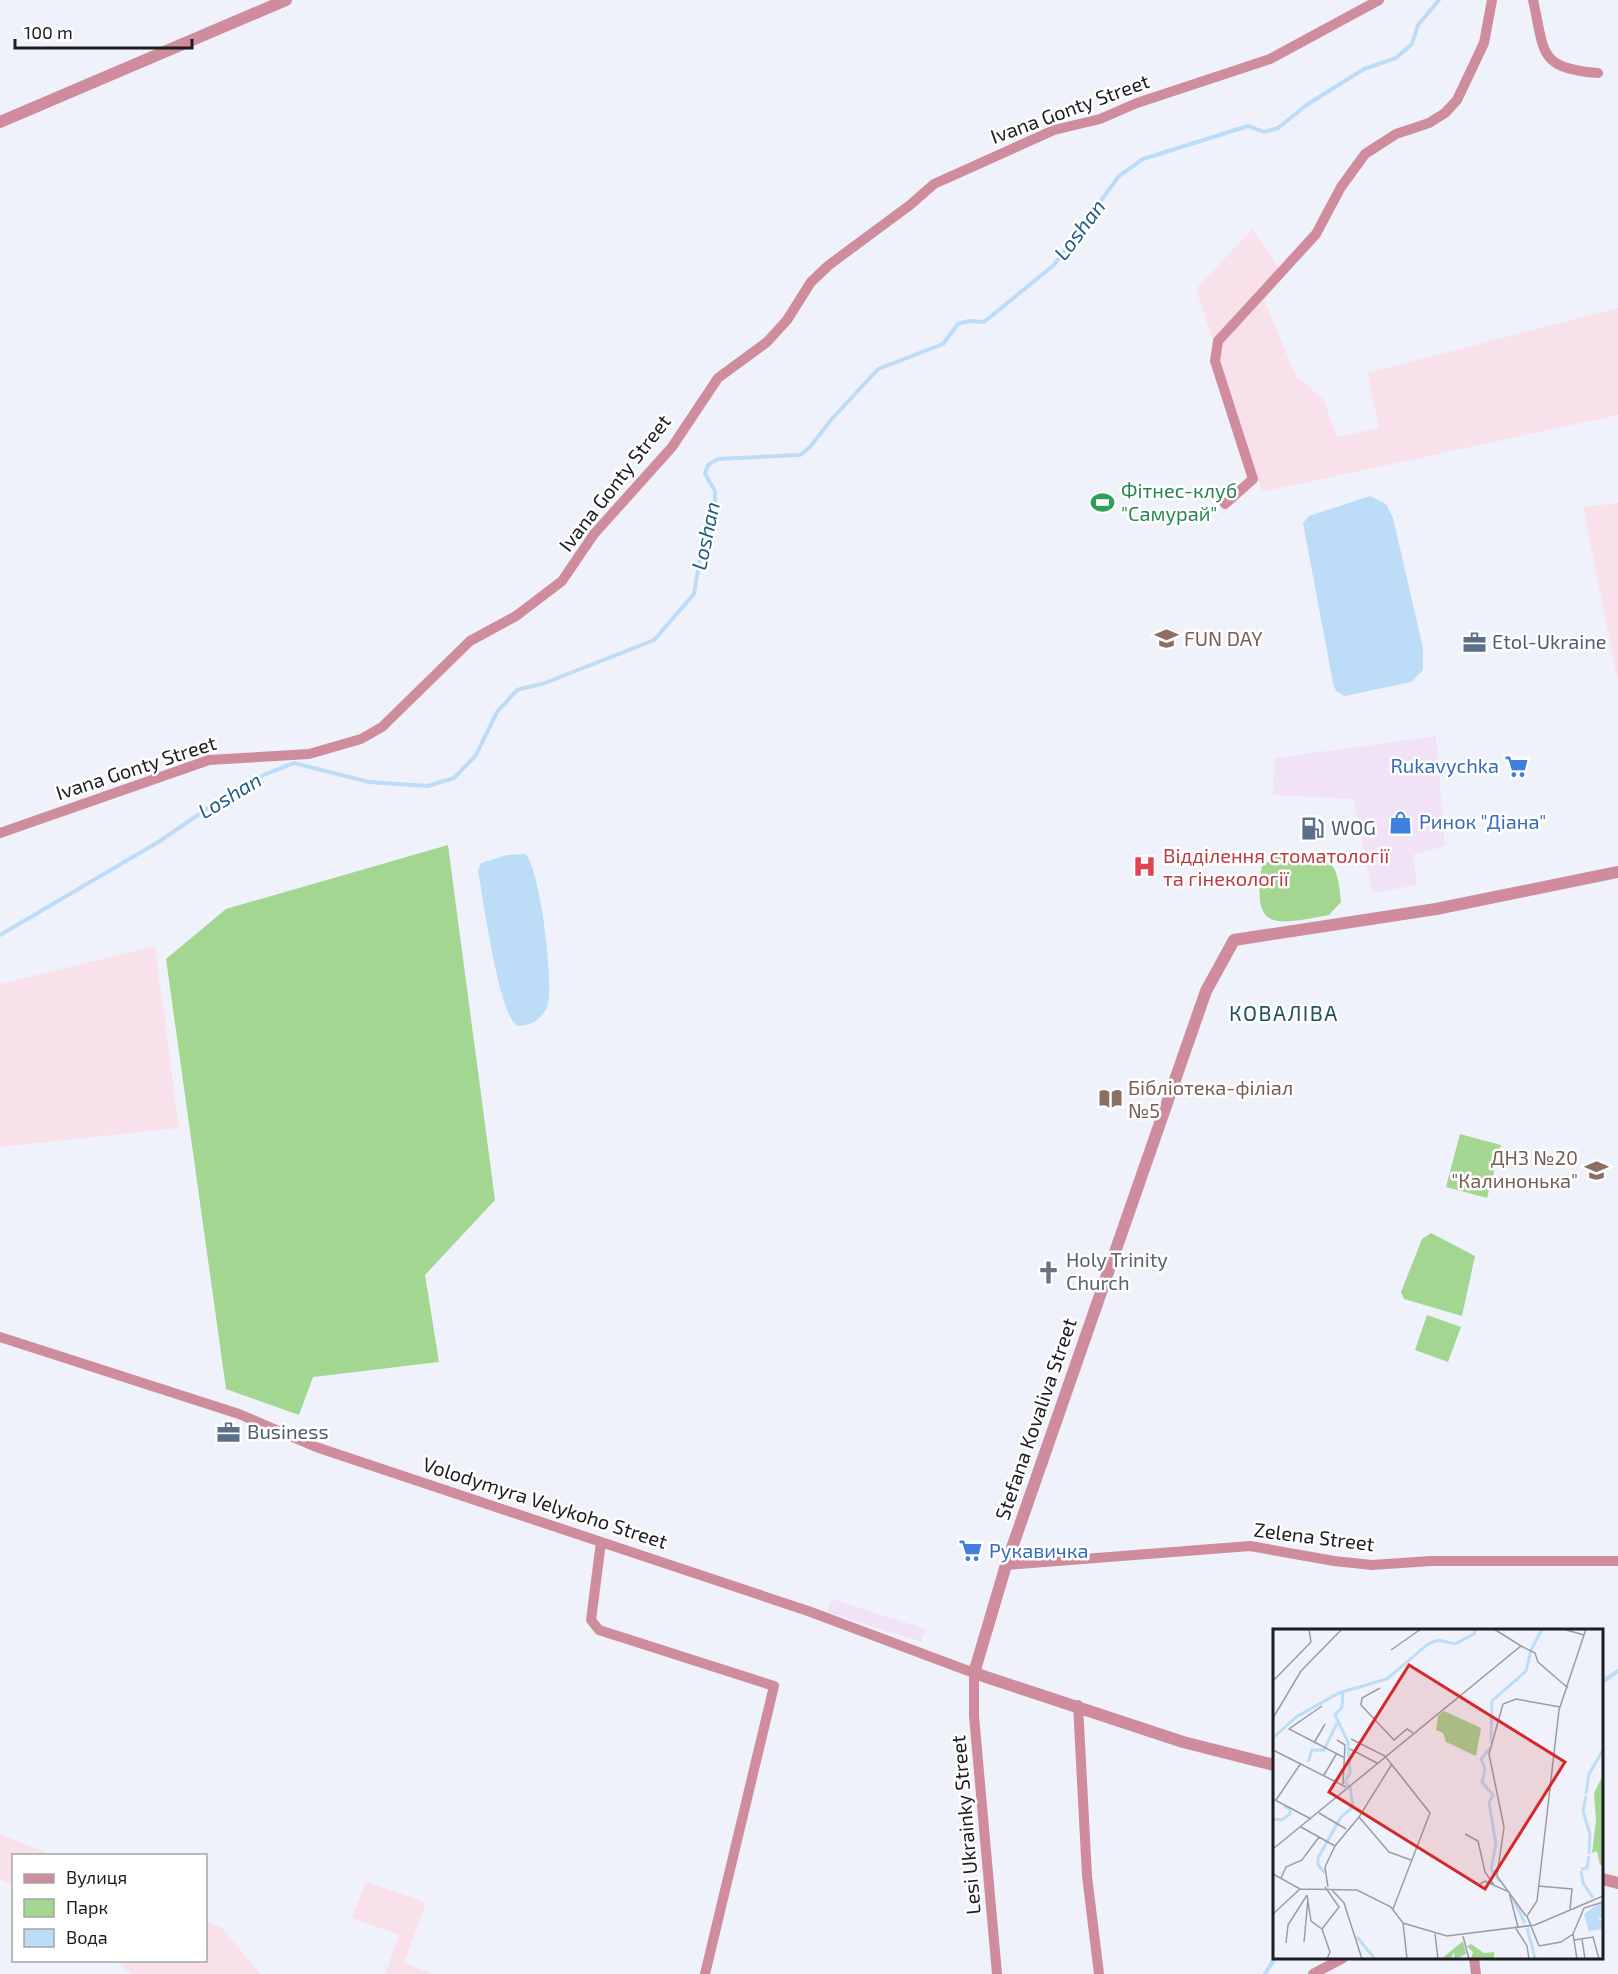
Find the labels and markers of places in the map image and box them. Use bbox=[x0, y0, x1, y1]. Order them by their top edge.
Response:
place label: Фітнес-клуб "Самурай" bbox=[1121, 478, 1237, 526]
sports icon: Фітнес-клуб "Самурай" bbox=[1090, 490, 1116, 516]
school or university icon: FUN DAY bbox=[1153, 626, 1179, 652]
place label: FUN DAY bbox=[1184, 626, 1263, 650]
office icon: Etol-Ukraine bbox=[1461, 629, 1487, 655]
place label: Etol-Ukraine bbox=[1492, 629, 1607, 653]
place label: Rukavychka bbox=[1390, 753, 1499, 777]
supermarket icon: Rukavychka bbox=[1504, 753, 1530, 779]
shop icon: Ринок "Діана" bbox=[1388, 809, 1414, 835]
place label: Ринок "Діана" bbox=[1419, 809, 1546, 833]
fuel station icon: WOG bbox=[1300, 815, 1326, 841]
place label: WOG bbox=[1331, 815, 1376, 839]
place label: Відділення стоматології та гінекології bbox=[1163, 843, 1390, 890]
hospital icon: Відділення стоматології та гінекології bbox=[1132, 854, 1158, 880]
place label: Бібліотека-філіал №5 bbox=[1128, 1075, 1293, 1122]
library icon: Бібліотека-філіал №5 bbox=[1097, 1086, 1123, 1112]
place label: ДНЗ №20 "Калинонька" bbox=[1451, 1145, 1578, 1192]
school or university icon: ДНЗ №20 "Калинонька" bbox=[1583, 1157, 1609, 1183]
place label: Holy Trinity Church bbox=[1066, 1247, 1168, 1294]
church icon: Holy Trinity Church bbox=[1035, 1259, 1061, 1285]
office icon: Business bbox=[216, 1419, 242, 1445]
place label: Business bbox=[247, 1419, 329, 1443]
supermarket icon: Рукавичка bbox=[958, 1538, 984, 1564]
place label: Рукавичка bbox=[989, 1538, 1088, 1563]

